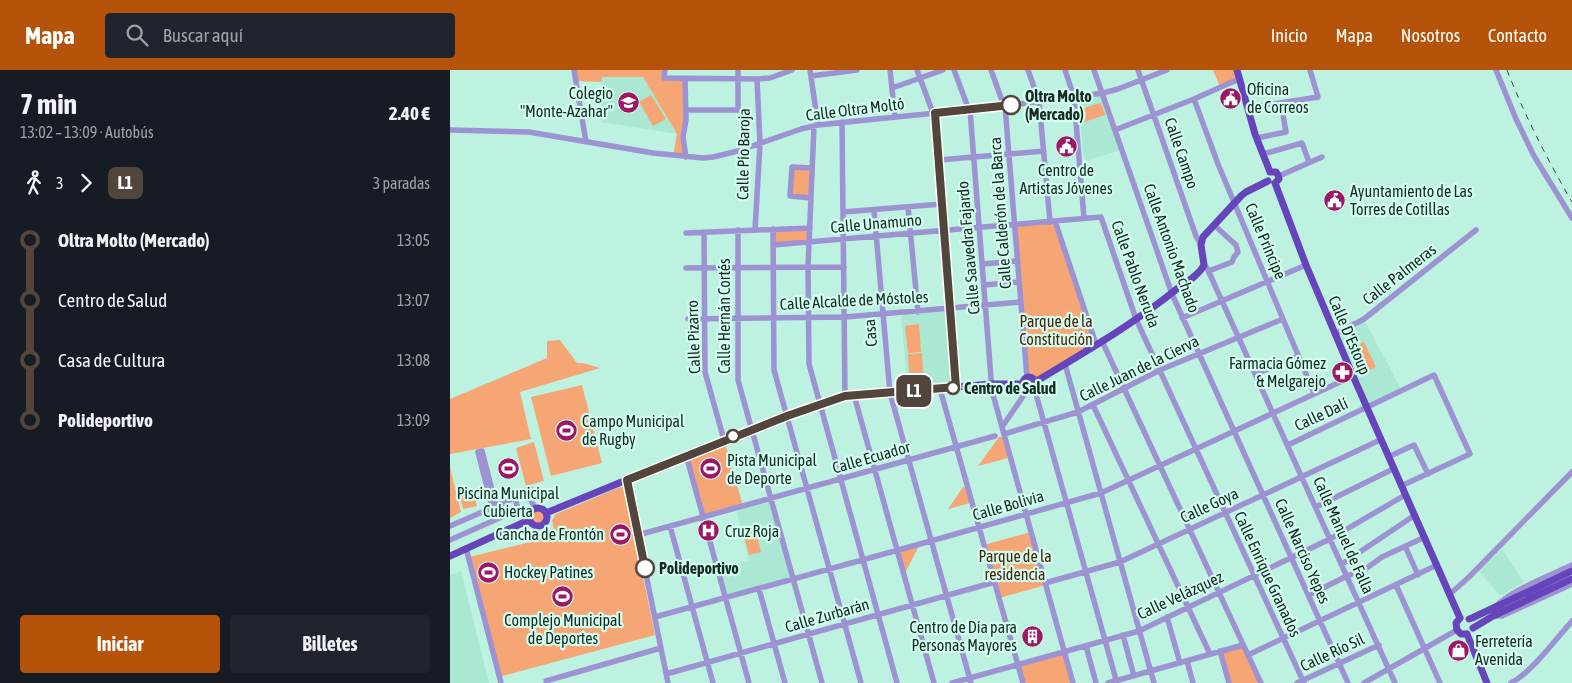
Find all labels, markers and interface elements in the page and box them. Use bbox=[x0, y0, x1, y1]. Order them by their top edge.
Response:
search box bbox=[105, 13, 455, 58]
icon: search bbox=[123, 21, 151, 49]
text: Mapa bbox=[25, 22, 75, 49]
text: Buscar aquí bbox=[163, 24, 243, 46]
text: Inicio bbox=[1271, 25, 1307, 46]
text: Mapa bbox=[1335, 25, 1373, 46]
text: Nosotros bbox=[1401, 25, 1460, 46]
text: Contacto bbox=[1488, 25, 1547, 46]
place label: Oficina de Correos bbox=[1247, 80, 1309, 116]
place label: Colegio "Monte-Azahar" bbox=[520, 84, 613, 120]
public building icon: Oficina de Correos bbox=[1219, 86, 1243, 110]
place label: Oltra Molto (Mercado) bbox=[1025, 87, 1092, 123]
text: 7 min bbox=[20, 88, 77, 120]
school or university icon: Colegio "Monte-Azahar" bbox=[617, 90, 641, 114]
street label: Calle Oltra Moltó bbox=[805, 94, 905, 124]
marker: Oltra Molto (Mercado) bbox=[1001, 95, 1021, 115]
text: 2.40 € bbox=[389, 102, 430, 124]
street label: Calle Pío Baroja bbox=[733, 108, 754, 200]
street label: Calle Campo bbox=[1161, 115, 1203, 191]
text: 13:02 – 13:09 · Autobús bbox=[20, 123, 154, 141]
public building icon: Centro de Artistas Jóvenes bbox=[1054, 134, 1078, 158]
street label: Calle Calderón de la Barca bbox=[986, 136, 1014, 290]
place label: Centro de Artistas Jóvenes bbox=[1019, 161, 1113, 197]
icon: walk bbox=[20, 169, 48, 197]
icon: forward bbox=[72, 169, 100, 197]
text: L1 bbox=[118, 172, 133, 193]
text: 3 bbox=[56, 174, 64, 192]
text: 3 paradas bbox=[373, 174, 430, 192]
street label: Calle Saavedra Fajardo bbox=[953, 181, 984, 315]
street label: Calle Antonio Machado bbox=[1140, 181, 1204, 315]
place label: Ayuntamiento de Las Torres de Cotillas bbox=[1350, 182, 1473, 218]
public building icon: Ayuntamiento de Las Torres de Cotillas bbox=[1322, 188, 1346, 212]
street label: Calle Príncipe bbox=[1241, 200, 1290, 282]
street label: Calle Unamuno bbox=[830, 210, 922, 236]
street label: Calle Pablo Neruda bbox=[1108, 218, 1164, 330]
text: Oltra Molto (Mercado) bbox=[58, 229, 210, 251]
text: 13:05 bbox=[397, 231, 430, 249]
street label: Calle Palmeras bbox=[1359, 240, 1439, 308]
street label: Calle Hernán Cortés bbox=[715, 258, 733, 374]
street label: Calle Alcalde de Móstoles bbox=[779, 287, 929, 313]
text: Centro de Salud bbox=[58, 289, 167, 311]
text: 13:07 bbox=[397, 291, 430, 309]
street label: Calle D'Estoup bbox=[1324, 293, 1375, 377]
street label: Calle Pizarro bbox=[683, 300, 703, 374]
park label: Parque de la Constitución bbox=[1019, 312, 1093, 348]
street label: Casa bbox=[860, 318, 880, 348]
street label: Calle Juan de la Cierva bbox=[1076, 331, 1202, 405]
text: Casa de Cultura bbox=[58, 349, 165, 371]
text: 13:08 bbox=[397, 351, 430, 369]
place label: Farmacia Gómez & Melgarejo bbox=[1229, 354, 1326, 391]
pharmacy icon: Farmacia Gómez & Melgarejo bbox=[1330, 360, 1354, 384]
line badge: L1 bbox=[892, 375, 936, 407]
place label: Centro de Salud bbox=[964, 379, 1056, 397]
text: L1 bbox=[906, 380, 922, 401]
marker: Centro de Salud bbox=[946, 381, 960, 395]
street label: Calle Dalí bbox=[1291, 394, 1351, 434]
text: Polideportivo bbox=[58, 409, 153, 431]
text: 13:09 bbox=[397, 411, 430, 429]
place label: Campo Municipal de Rugby bbox=[582, 412, 685, 449]
sports icon: Campo Municipal de Rugby bbox=[554, 418, 578, 442]
unlabelled marker bbox=[726, 429, 740, 443]
street label: Calle Ecuador bbox=[830, 437, 912, 477]
place label: Pista Municipal de Deporte bbox=[727, 451, 818, 488]
sports icon: Piscina Municipal Cubierta bbox=[496, 457, 520, 481]
sports icon: Pista Municipal de Deporte bbox=[699, 457, 723, 481]
street label: Calle Manuel de Falla bbox=[1310, 474, 1378, 596]
place label: Piscina Municipal Cubierta bbox=[457, 484, 560, 520]
street label: Calle Goya bbox=[1177, 484, 1241, 527]
street label: Calle Bolivia bbox=[970, 486, 1046, 524]
street label: Calle Narciso Yepes bbox=[1271, 496, 1334, 607]
street label: Calle Enrique Granados bbox=[1230, 508, 1305, 640]
hospital icon: Cruz Roja bbox=[697, 519, 721, 543]
sports icon: Cancha de Frontón bbox=[608, 522, 632, 546]
place label: Cruz Roja bbox=[725, 522, 779, 541]
place label: Cancha de Frontón bbox=[495, 525, 604, 543]
park label: Parque de la residencia bbox=[978, 547, 1052, 583]
marker: Polideportivo bbox=[635, 558, 655, 578]
place label: Polideportivo bbox=[659, 559, 739, 577]
sports icon: Hockey Patines bbox=[476, 560, 500, 584]
place label: Hockey Patines bbox=[504, 563, 594, 582]
street label: Calle Velázquez bbox=[1134, 567, 1226, 624]
sports icon: Complejo Municipal de Deportes bbox=[551, 584, 575, 608]
street label: Calle Zurbarán bbox=[783, 594, 871, 636]
place label: Complejo Municipal de Deportes bbox=[504, 611, 622, 648]
button: Iniciar bbox=[20, 615, 220, 673]
button: Billetes bbox=[230, 615, 430, 673]
place label: Centro de Día para Personas Mayores bbox=[910, 618, 1017, 655]
building icon: Centro de Día para Personas Mayores bbox=[1021, 624, 1045, 648]
street label: Calle Río Sil bbox=[1297, 629, 1368, 675]
place label: Ferretería Avenida bbox=[1475, 632, 1533, 668]
shop icon: Ferretería Avenida bbox=[1447, 638, 1471, 662]

